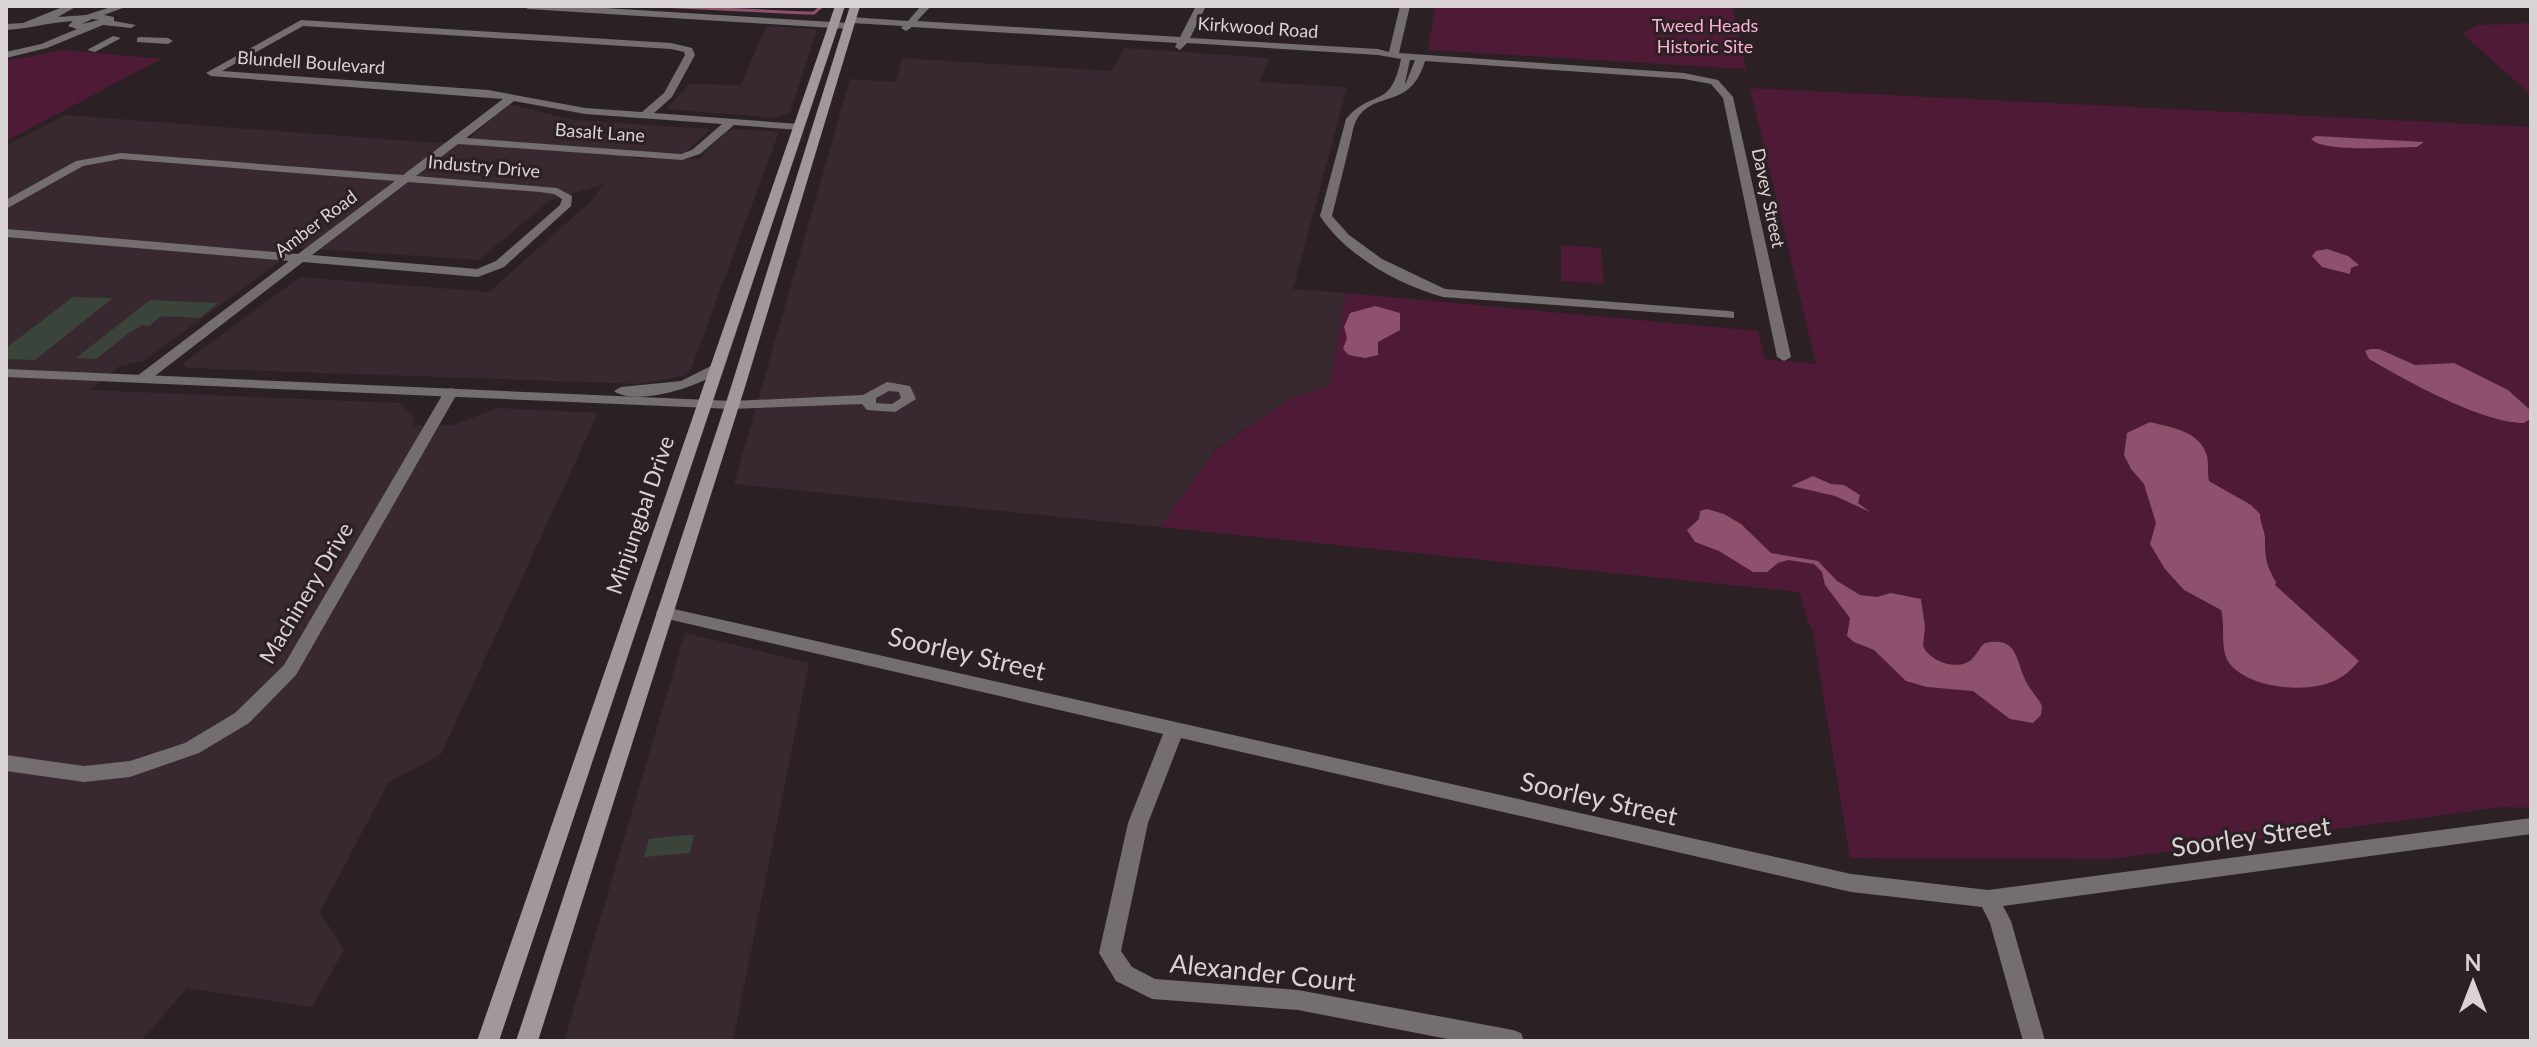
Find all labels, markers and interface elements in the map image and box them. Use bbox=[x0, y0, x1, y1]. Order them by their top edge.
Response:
street label: Kirkwood Road bbox=[1197, 12, 1319, 42]
park label: Tweed Heads Historic Site bbox=[1652, 14, 1758, 57]
street label: Blundell Boulevard bbox=[236, 46, 386, 78]
street label: Basalt Lane bbox=[554, 118, 646, 146]
street label: Davey Street bbox=[1748, 146, 1790, 250]
street label: Industry Drive bbox=[427, 150, 541, 182]
street label: Amber Road bbox=[270, 185, 361, 261]
street label: Minjungbal Drive bbox=[600, 432, 679, 598]
street label: Machinery Drive bbox=[253, 517, 358, 668]
street label: Soorley Street bbox=[885, 619, 1050, 687]
street label: Soorley Street bbox=[1517, 764, 1682, 832]
street label: Soorley Street bbox=[2169, 809, 2333, 863]
north arrow bbox=[2433, 943, 2513, 1023]
street label: Alexander Court bbox=[1169, 946, 1358, 998]
text: N bbox=[2465, 949, 2481, 976]

